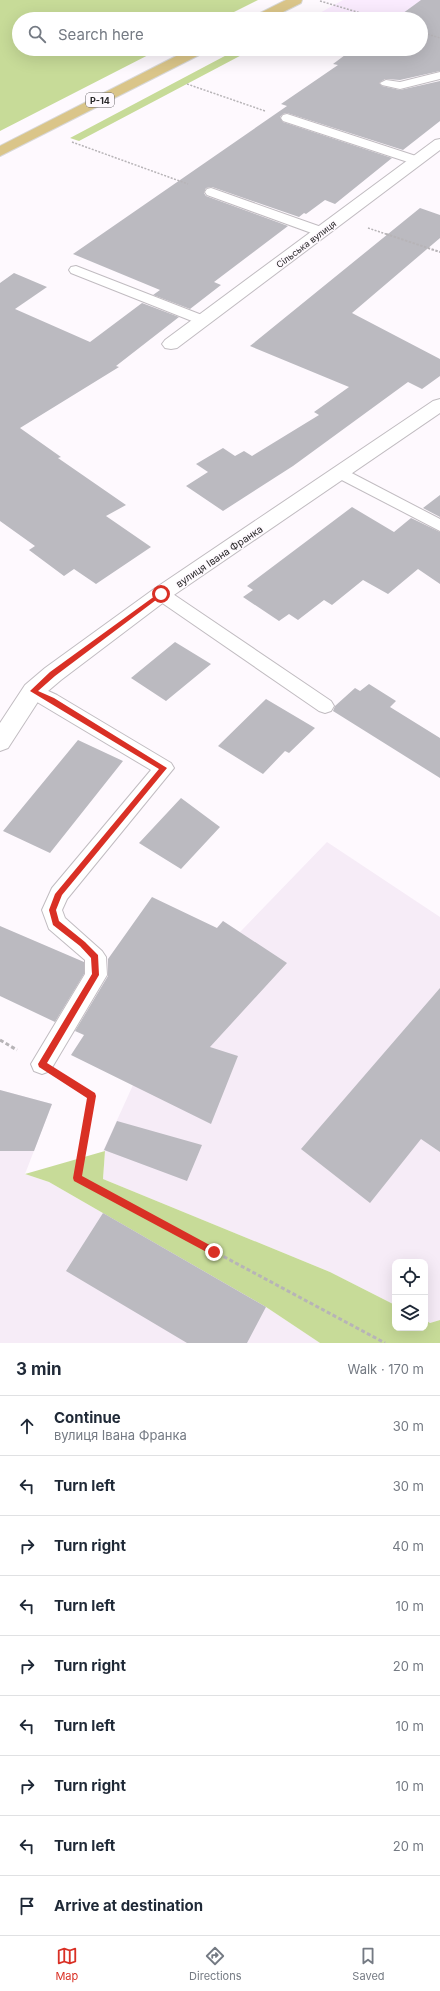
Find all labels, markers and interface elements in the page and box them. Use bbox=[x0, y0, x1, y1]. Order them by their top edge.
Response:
search box bbox=[12, 12, 428, 56]
icon: search bbox=[26, 23, 48, 45]
text: Search here bbox=[58, 25, 144, 44]
road number: Р-14 bbox=[86, 93, 114, 107]
street label: Сільська вулиця bbox=[274, 218, 338, 270]
street label: вулиця Івана Франка bbox=[173, 522, 265, 590]
route start bbox=[152, 585, 170, 603]
route end bbox=[205, 1243, 223, 1261]
map controls bbox=[392, 1259, 428, 1331]
button: locate bbox=[392, 1259, 428, 1295]
button: layers bbox=[392, 1295, 428, 1331]
text: 3 min bbox=[16, 1359, 62, 1379]
text: Walk · 170 m bbox=[348, 1361, 424, 1377]
text: Continue bbox=[54, 1408, 121, 1427]
icon: ahead bbox=[16, 1415, 38, 1437]
text: 30 m bbox=[393, 1418, 424, 1434]
text: вулиця Івана Франка bbox=[54, 1427, 187, 1443]
icon: left bbox=[16, 1475, 38, 1497]
text: Turn left bbox=[54, 1476, 115, 1495]
text: 30 m bbox=[393, 1478, 424, 1494]
icon: right bbox=[16, 1535, 38, 1557]
text: Turn right bbox=[54, 1536, 126, 1555]
text: 40 m bbox=[392, 1538, 424, 1554]
icon: left bbox=[16, 1595, 38, 1617]
text: Turn left bbox=[54, 1596, 115, 1615]
text: 10 m bbox=[395, 1598, 424, 1614]
icon: right bbox=[16, 1655, 38, 1677]
text: Turn right bbox=[54, 1656, 126, 1675]
text: 20 m bbox=[393, 1658, 424, 1674]
icon: left bbox=[16, 1715, 38, 1737]
text: Turn left bbox=[54, 1716, 115, 1735]
text: 10 m bbox=[395, 1718, 424, 1734]
icon: right bbox=[16, 1775, 38, 1797]
text: Turn right bbox=[54, 1776, 126, 1795]
text: 10 m bbox=[395, 1778, 424, 1794]
icon: left bbox=[16, 1835, 38, 1857]
text: Turn left bbox=[54, 1836, 115, 1855]
text: 20 m bbox=[393, 1838, 424, 1854]
icon: arrive bbox=[16, 1895, 38, 1917]
text: Arrive at destination bbox=[54, 1896, 203, 1915]
tab: Map bbox=[55, 1945, 78, 1983]
tab: Directions bbox=[189, 1945, 242, 1983]
tab: Saved bbox=[352, 1945, 385, 1983]

